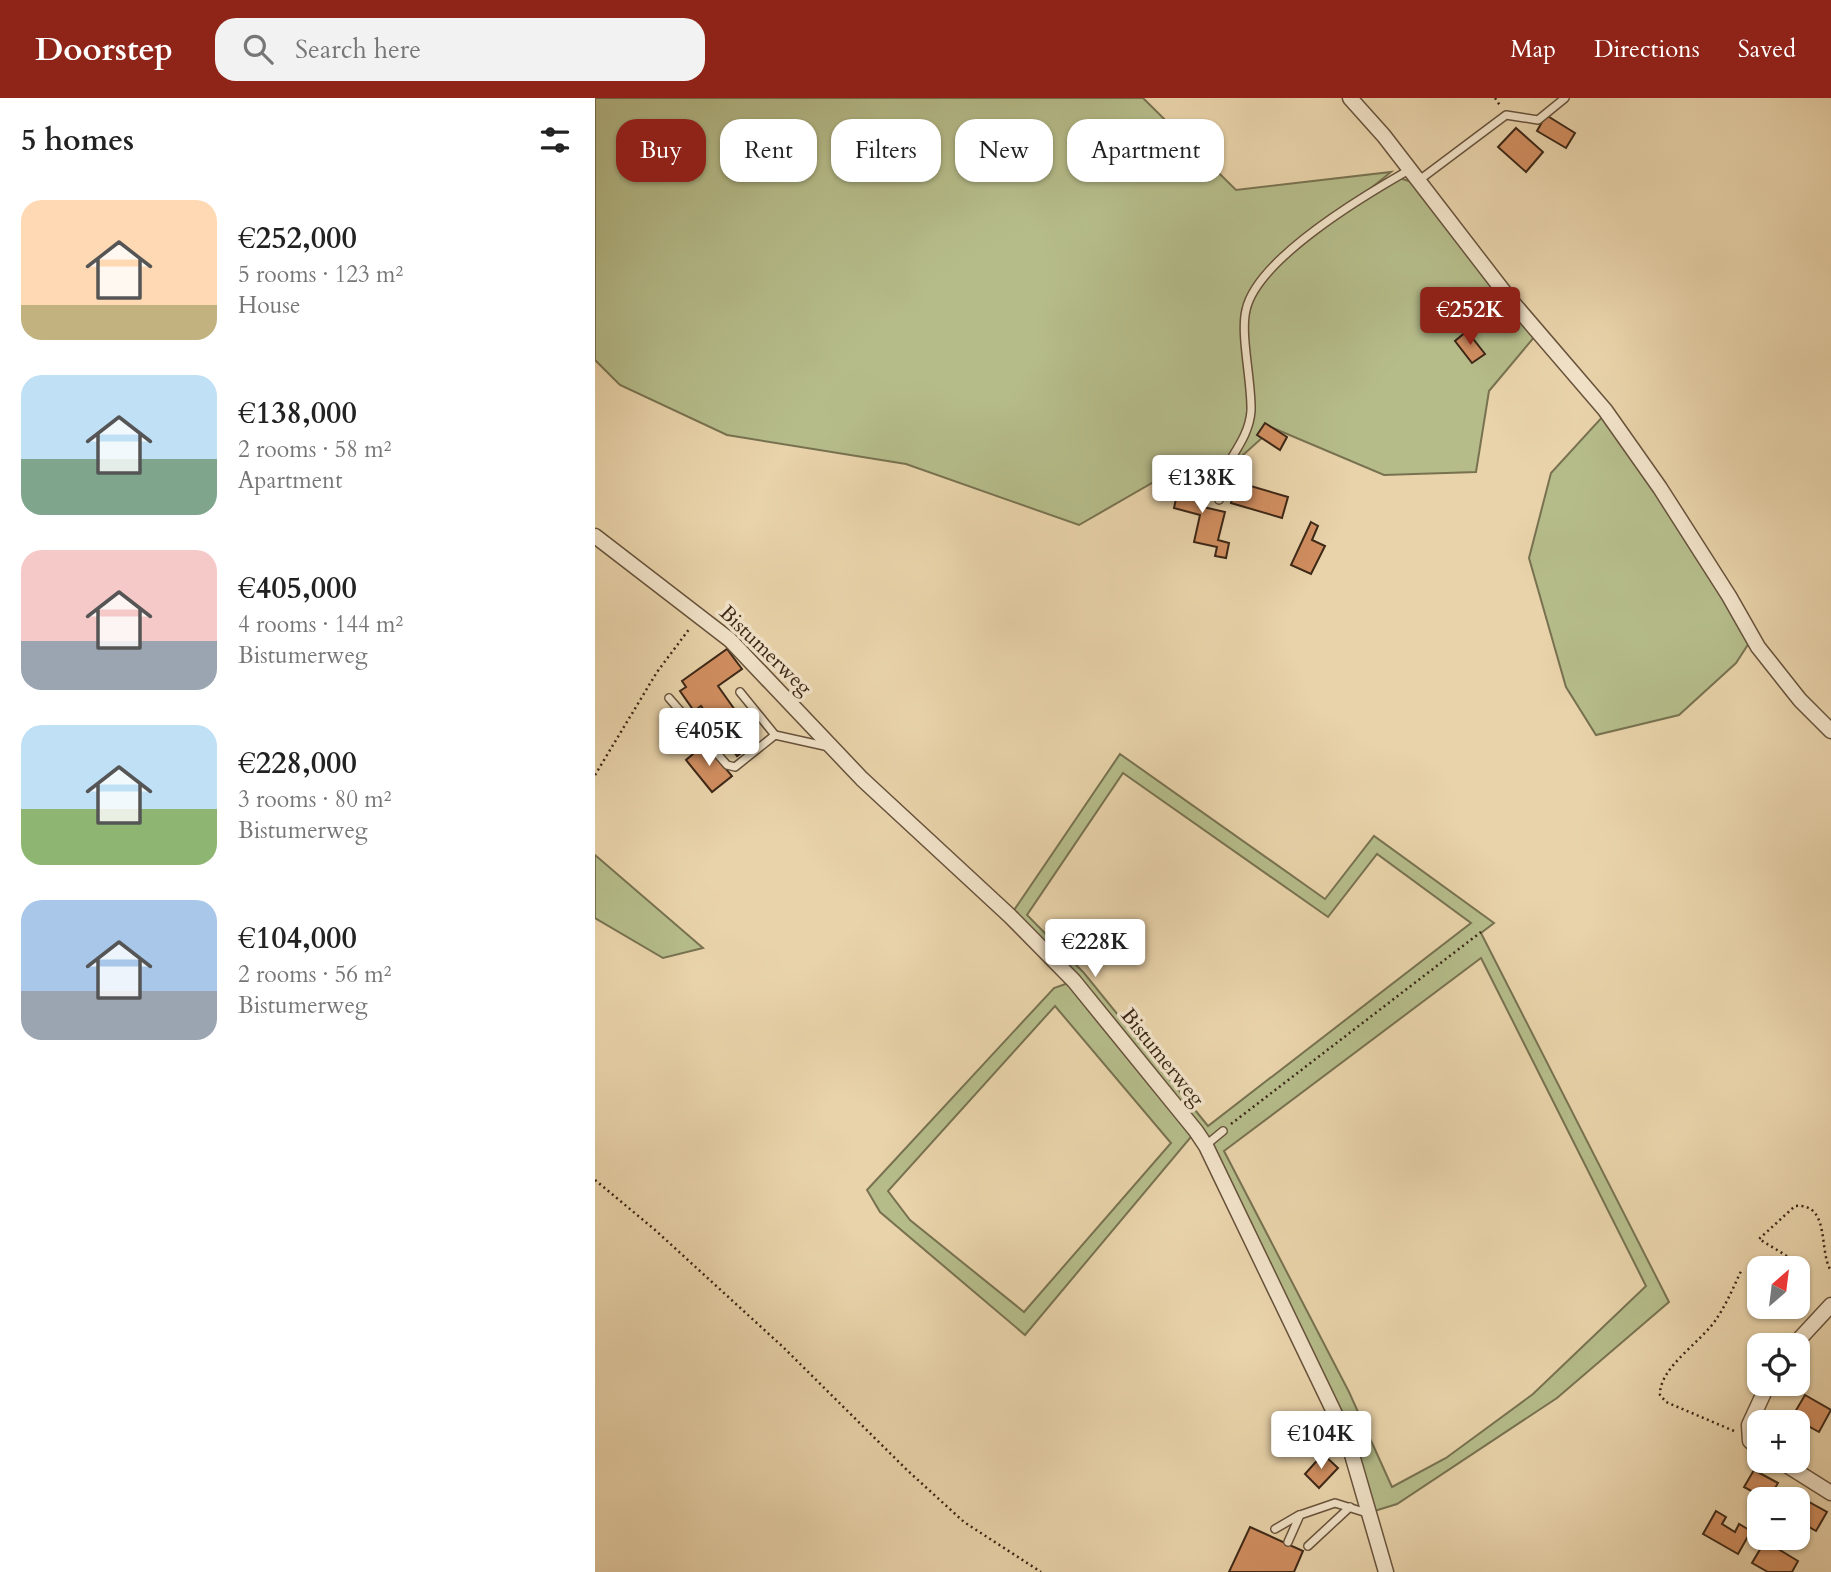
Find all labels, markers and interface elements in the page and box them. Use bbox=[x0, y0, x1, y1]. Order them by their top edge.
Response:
search box bbox=[215, 18, 705, 81]
text: Doorstep bbox=[35, 27, 173, 72]
icon: search bbox=[239, 30, 277, 68]
text: Search here bbox=[295, 32, 421, 67]
text: Map bbox=[1510, 33, 1556, 66]
text: Directions bbox=[1594, 33, 1700, 66]
text: Saved bbox=[1738, 33, 1796, 66]
chip: Buy bbox=[616, 119, 706, 182]
chip: Rent bbox=[720, 119, 817, 182]
chip: Filters bbox=[831, 119, 941, 182]
chip: New bbox=[955, 119, 1053, 182]
chip: Apartment bbox=[1067, 119, 1224, 182]
text: 5 homes bbox=[21, 120, 134, 161]
icon: filters bbox=[536, 121, 574, 159]
text: €252,000 bbox=[238, 218, 357, 259]
icon: home bbox=[77, 228, 161, 312]
text: 5 rooms · 123 m² bbox=[238, 259, 403, 290]
pin: €252K bbox=[1421, 288, 1519, 347]
text: House bbox=[238, 290, 300, 321]
text: €252K bbox=[1436, 294, 1504, 325]
text: €138,000 bbox=[238, 393, 357, 434]
icon: home bbox=[77, 403, 161, 487]
text: 2 rooms · 58 m² bbox=[238, 434, 391, 465]
pin: €138K bbox=[1153, 456, 1251, 515]
text: €138K bbox=[1168, 462, 1236, 493]
text: Apartment bbox=[238, 465, 342, 496]
text: €405,000 bbox=[238, 568, 357, 609]
icon: home bbox=[77, 578, 161, 662]
street label: Bistumerweg bbox=[713, 599, 818, 702]
text: 4 rooms · 144 m² bbox=[238, 609, 403, 640]
text: Bistumerweg bbox=[238, 640, 368, 671]
pin: €405K bbox=[660, 708, 758, 768]
text: €405K bbox=[675, 715, 743, 746]
text: €228,000 bbox=[238, 743, 357, 784]
icon: home bbox=[77, 753, 161, 837]
text: 3 rooms · 80 m² bbox=[238, 784, 391, 815]
text: Bistumerweg bbox=[238, 815, 368, 846]
text: €104,000 bbox=[238, 918, 357, 959]
pin: €228K bbox=[1046, 920, 1144, 979]
text: €228K bbox=[1061, 926, 1129, 957]
icon: home bbox=[77, 928, 161, 1012]
text: 2 rooms · 56 m² bbox=[238, 959, 391, 990]
text: Bistumerweg bbox=[238, 990, 368, 1021]
street label: Bistumerweg bbox=[1114, 1002, 1211, 1113]
north arrow bbox=[1747, 1256, 1809, 1320]
map controls bbox=[1747, 1256, 1810, 1550]
button: locate bbox=[1747, 1333, 1810, 1396]
button: + bbox=[1747, 1410, 1810, 1473]
pin: €104K bbox=[1272, 1412, 1370, 1471]
text: €104K bbox=[1287, 1418, 1355, 1449]
button: − bbox=[1747, 1487, 1810, 1550]

